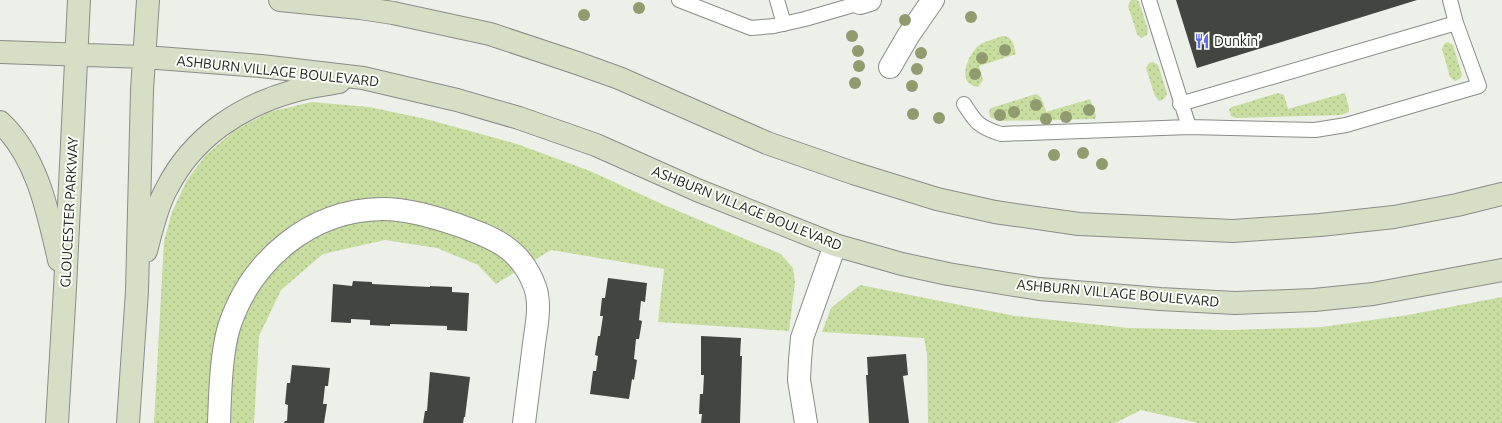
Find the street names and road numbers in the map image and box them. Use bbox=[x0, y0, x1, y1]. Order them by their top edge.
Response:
street label: ASHBURN VILLAGE BOULEVARD bbox=[176, 52, 380, 90]
street label: GLOUCESTER PARKWAY bbox=[57, 136, 81, 288]
street label: ASHBURN VILLAGE BOULEVARD bbox=[650, 162, 844, 254]
street label: ASHBURN VILLAGE BOULEVARD bbox=[1016, 276, 1220, 310]

